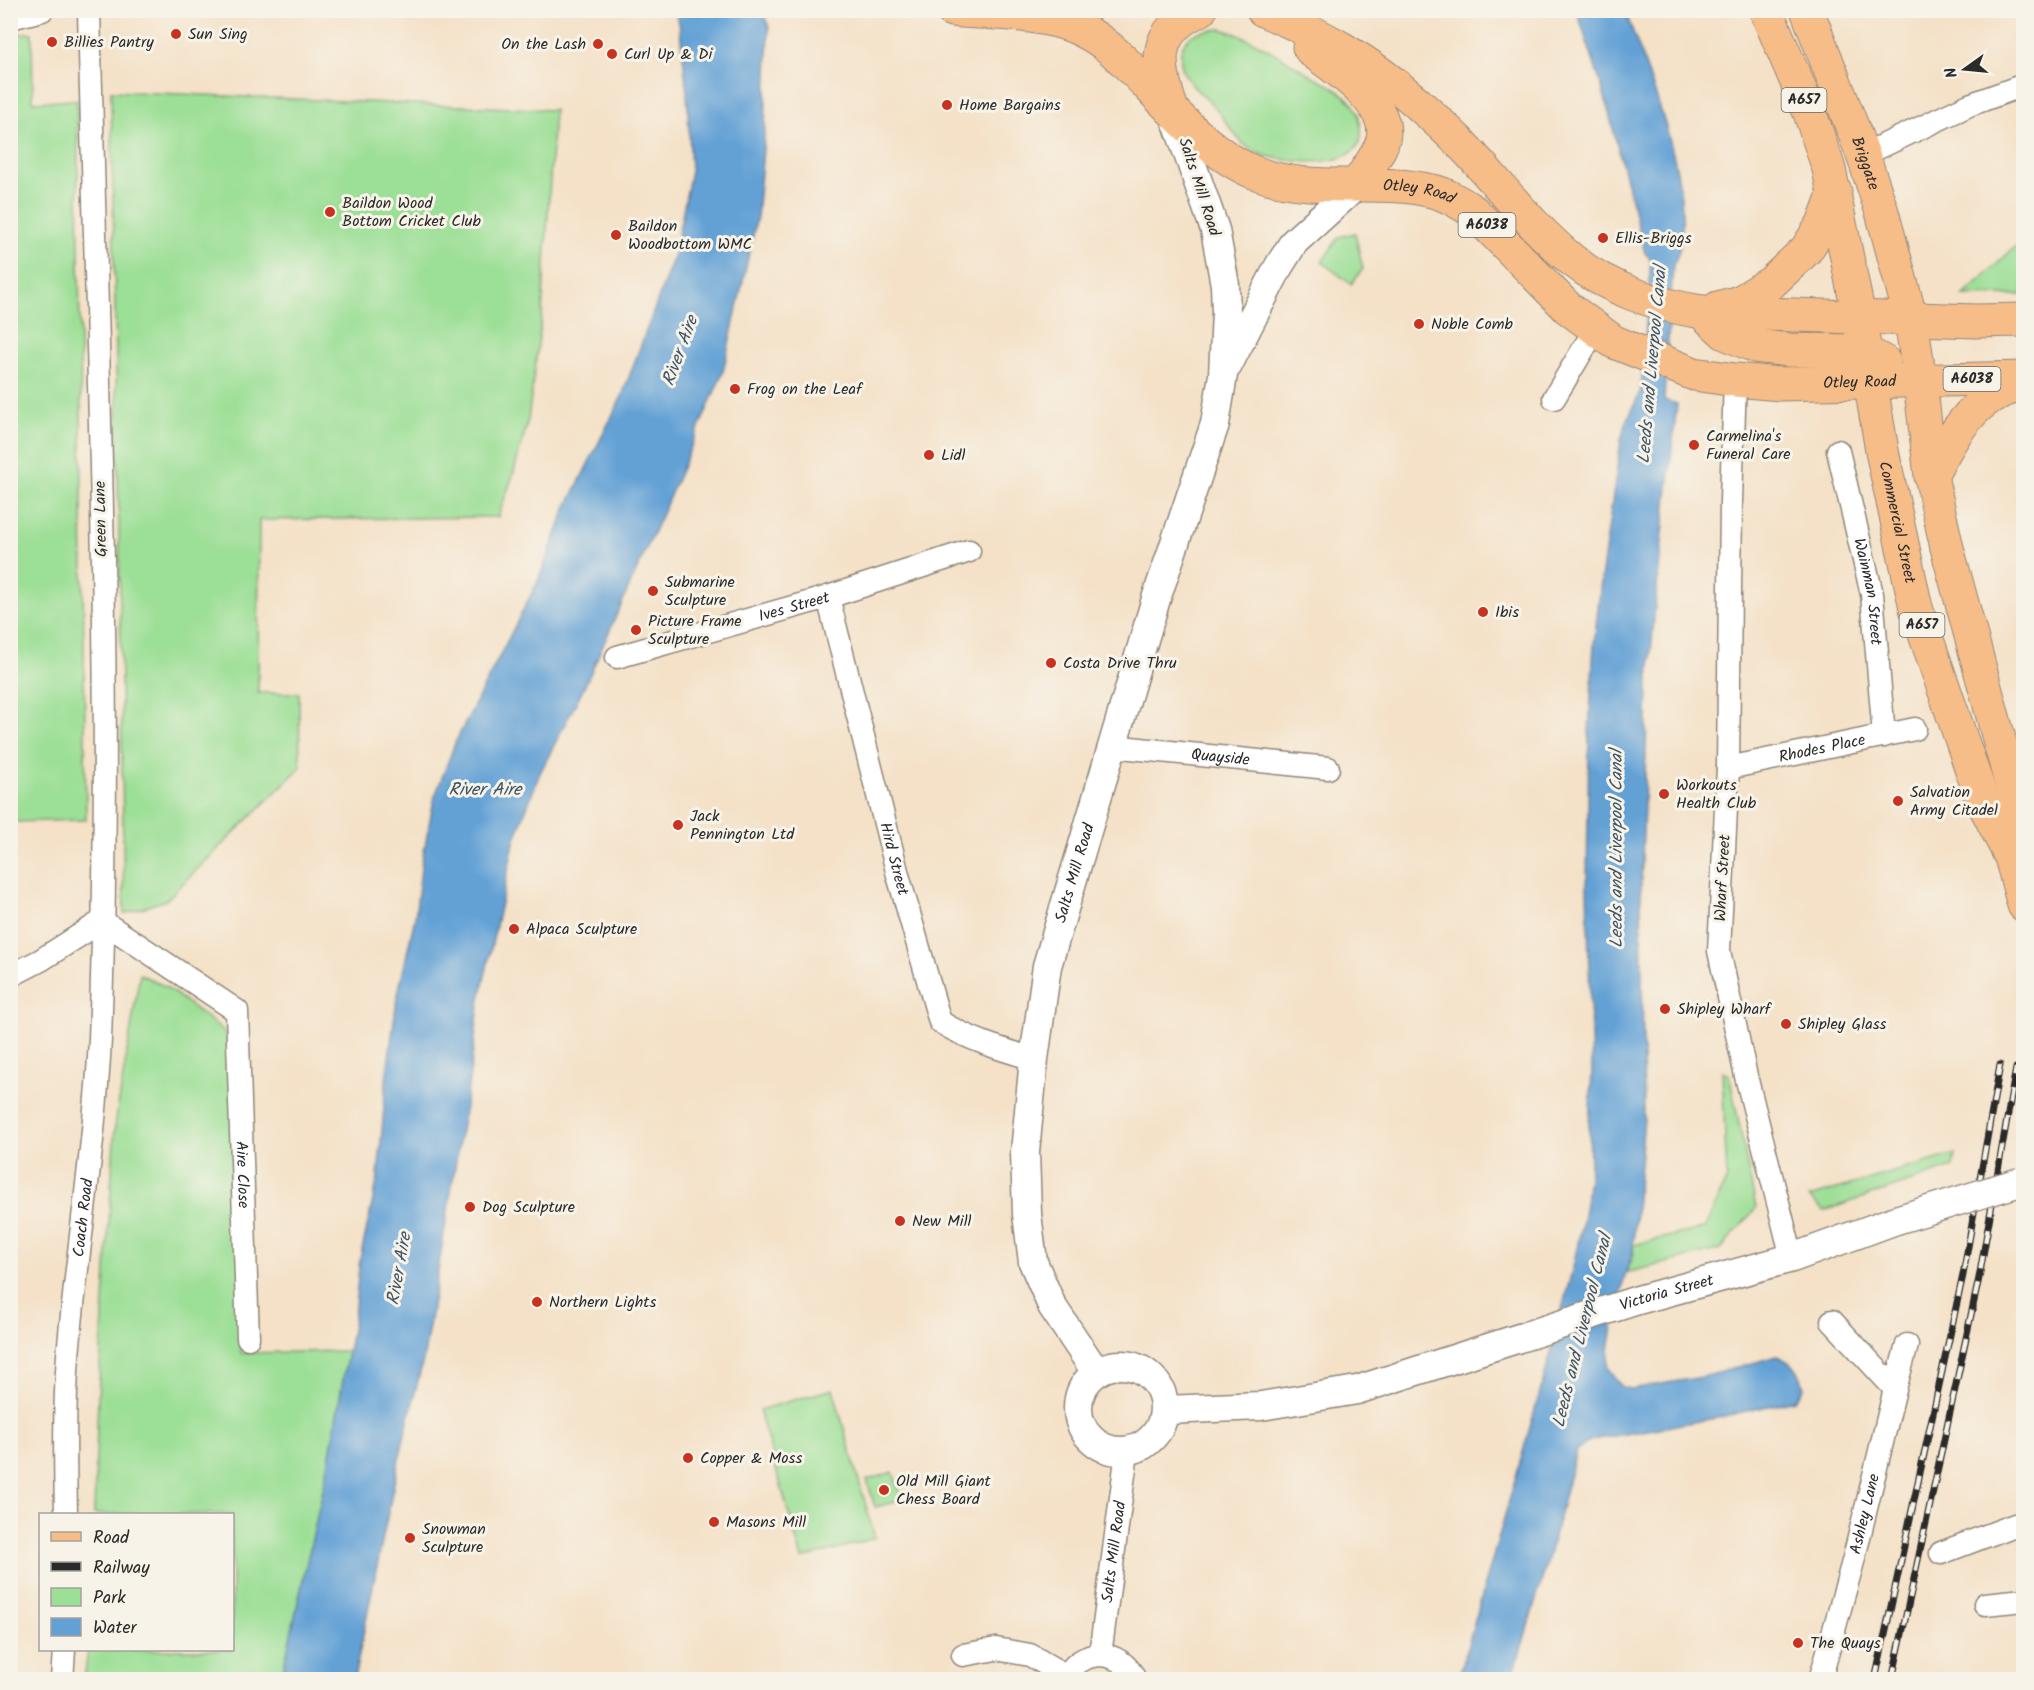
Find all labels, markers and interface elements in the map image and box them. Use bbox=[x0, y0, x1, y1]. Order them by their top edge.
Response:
place label: Sun Sing bbox=[188, 22, 248, 47]
marker: Sun Sing bbox=[169, 27, 183, 41]
place label: Billies Pantry bbox=[64, 30, 154, 55]
place label: On the Lash bbox=[501, 32, 586, 57]
marker: Billies Pantry bbox=[45, 35, 59, 49]
marker: On the Lash bbox=[591, 37, 605, 51]
north arrow bbox=[1935, 39, 1995, 99]
place label: Curl Up & Di bbox=[624, 42, 714, 67]
marker: Curl Up & Di bbox=[605, 47, 619, 61]
text: N bbox=[1939, 64, 1965, 81]
road number: A657 bbox=[1782, 88, 1826, 112]
place label: Home Bargains bbox=[959, 93, 1061, 118]
marker: Home Bargains bbox=[940, 98, 954, 112]
street label: Briggate bbox=[1844, 133, 1886, 193]
street label: Salts Mill Road bbox=[1171, 135, 1227, 240]
street label: Otley Road bbox=[1383, 173, 1461, 211]
place label: Baildon Wood Bottom Cricket Club bbox=[342, 191, 482, 234]
marker: Baildon Wood Bottom Cricket Club bbox=[323, 205, 337, 219]
road number: A6038 bbox=[1458, 213, 1516, 237]
place label: Baildon Woodbottom WMC bbox=[628, 214, 752, 257]
place label: Ellis-Briggs bbox=[1615, 226, 1692, 251]
marker: Baildon Woodbottom WMC bbox=[609, 228, 623, 242]
marker: Ellis-Briggs bbox=[1596, 231, 1610, 245]
water label: Leeds and Liverpool Canal bbox=[1630, 261, 1676, 465]
water label: River Aire bbox=[655, 310, 708, 390]
place label: Noble Comb bbox=[1431, 312, 1514, 337]
marker: Noble Comb bbox=[1412, 317, 1426, 331]
road number: A6038 bbox=[1944, 367, 2000, 391]
street label: Otley Road bbox=[1823, 369, 1898, 395]
place label: Frog on the Leaf bbox=[747, 377, 864, 402]
marker: Frog on the Leaf bbox=[728, 382, 742, 396]
place label: Carmelina's Funeral Care bbox=[1706, 424, 1791, 467]
marker: Carmelina's Funeral Care bbox=[1687, 438, 1701, 452]
place label: Lidl bbox=[941, 443, 966, 468]
marker: Lidl bbox=[922, 448, 936, 462]
street label: Commercial Street bbox=[1872, 459, 1923, 586]
street label: Green Lane bbox=[88, 481, 114, 557]
street label: Wainman Street bbox=[1847, 536, 1889, 647]
place label: Submarine Sculpture bbox=[665, 570, 735, 613]
marker: Submarine Sculpture bbox=[646, 584, 660, 598]
street label: Ives Street bbox=[756, 584, 833, 629]
place label: Ibis bbox=[1495, 600, 1519, 625]
marker: Ibis bbox=[1476, 605, 1490, 619]
place label: Picture Frame Sculpture bbox=[648, 609, 742, 652]
road number: A657 bbox=[1900, 613, 1944, 637]
marker: Picture Frame Sculpture bbox=[629, 623, 643, 637]
place label: Costa Drive Thru bbox=[1063, 651, 1177, 676]
marker: Costa Drive Thru bbox=[1044, 656, 1058, 670]
street label: Rhodes Place bbox=[1776, 727, 1868, 770]
street label: Quayside bbox=[1190, 742, 1251, 772]
water label: Leeds and Liverpool Canal bbox=[1603, 746, 1632, 948]
place label: Workouts Health Club bbox=[1676, 773, 1757, 816]
water label: River Aire bbox=[449, 776, 523, 805]
place label: Salvation Army Citadel bbox=[1910, 780, 1998, 823]
marker: Workouts Health Club bbox=[1657, 787, 1671, 801]
marker: Salvation Army Citadel bbox=[1891, 794, 1905, 808]
place label: Jack Pennington Ltd bbox=[690, 804, 795, 847]
marker: Jack Pennington Ltd bbox=[671, 818, 685, 832]
street label: Hird Street bbox=[873, 819, 916, 899]
street label: Salts Mill Road bbox=[1048, 819, 1101, 926]
street label: Wharf Street bbox=[1708, 833, 1738, 922]
place label: Alpaca Sculpture bbox=[526, 917, 637, 942]
marker: Alpaca Sculpture bbox=[507, 922, 521, 936]
place label: Shipley Wharf bbox=[1677, 997, 1772, 1022]
marker: Shipley Wharf bbox=[1658, 1002, 1672, 1016]
place label: Shipley Glass bbox=[1798, 1012, 1887, 1037]
marker: Shipley Glass bbox=[1779, 1017, 1793, 1031]
street label: Aire Close bbox=[229, 1141, 256, 1209]
street label: Coach Road bbox=[66, 1176, 100, 1258]
place label: Dog Sculpture bbox=[482, 1195, 575, 1220]
marker: Dog Sculpture bbox=[463, 1200, 477, 1214]
place label: New Mill bbox=[912, 1209, 972, 1234]
marker: New Mill bbox=[893, 1214, 907, 1228]
water label: Leeds and Liverpool Canal bbox=[1545, 1228, 1622, 1431]
water label: River Aire bbox=[379, 1229, 421, 1307]
street label: Victoria Street bbox=[1616, 1267, 1717, 1318]
place label: Northern Lights bbox=[549, 1290, 656, 1315]
marker: Northern Lights bbox=[530, 1295, 544, 1309]
place label: Copper & Moss bbox=[700, 1446, 802, 1471]
marker: Copper & Moss bbox=[681, 1451, 695, 1465]
place label: Old Mill Giant Chess Board bbox=[896, 1469, 991, 1512]
street label: Ashley Lane bbox=[1843, 1471, 1887, 1557]
marker: Old Mill Giant Chess Board bbox=[877, 1483, 891, 1497]
street label: Salts Mill Road bbox=[1095, 1499, 1133, 1604]
place label: Masons Mill bbox=[726, 1510, 806, 1535]
legend bbox=[39, 1513, 234, 1651]
marker: Masons Mill bbox=[707, 1515, 721, 1529]
place label: Snowman Sculpture bbox=[422, 1517, 486, 1560]
text: Road bbox=[93, 1524, 130, 1553]
marker: Snowman Sculpture bbox=[403, 1531, 417, 1545]
text: Railway bbox=[93, 1554, 150, 1583]
text: Park bbox=[93, 1584, 126, 1613]
text: Water bbox=[93, 1614, 138, 1643]
place label: The Quays bbox=[1810, 1631, 1881, 1656]
marker: The Quays bbox=[1791, 1636, 1805, 1650]

